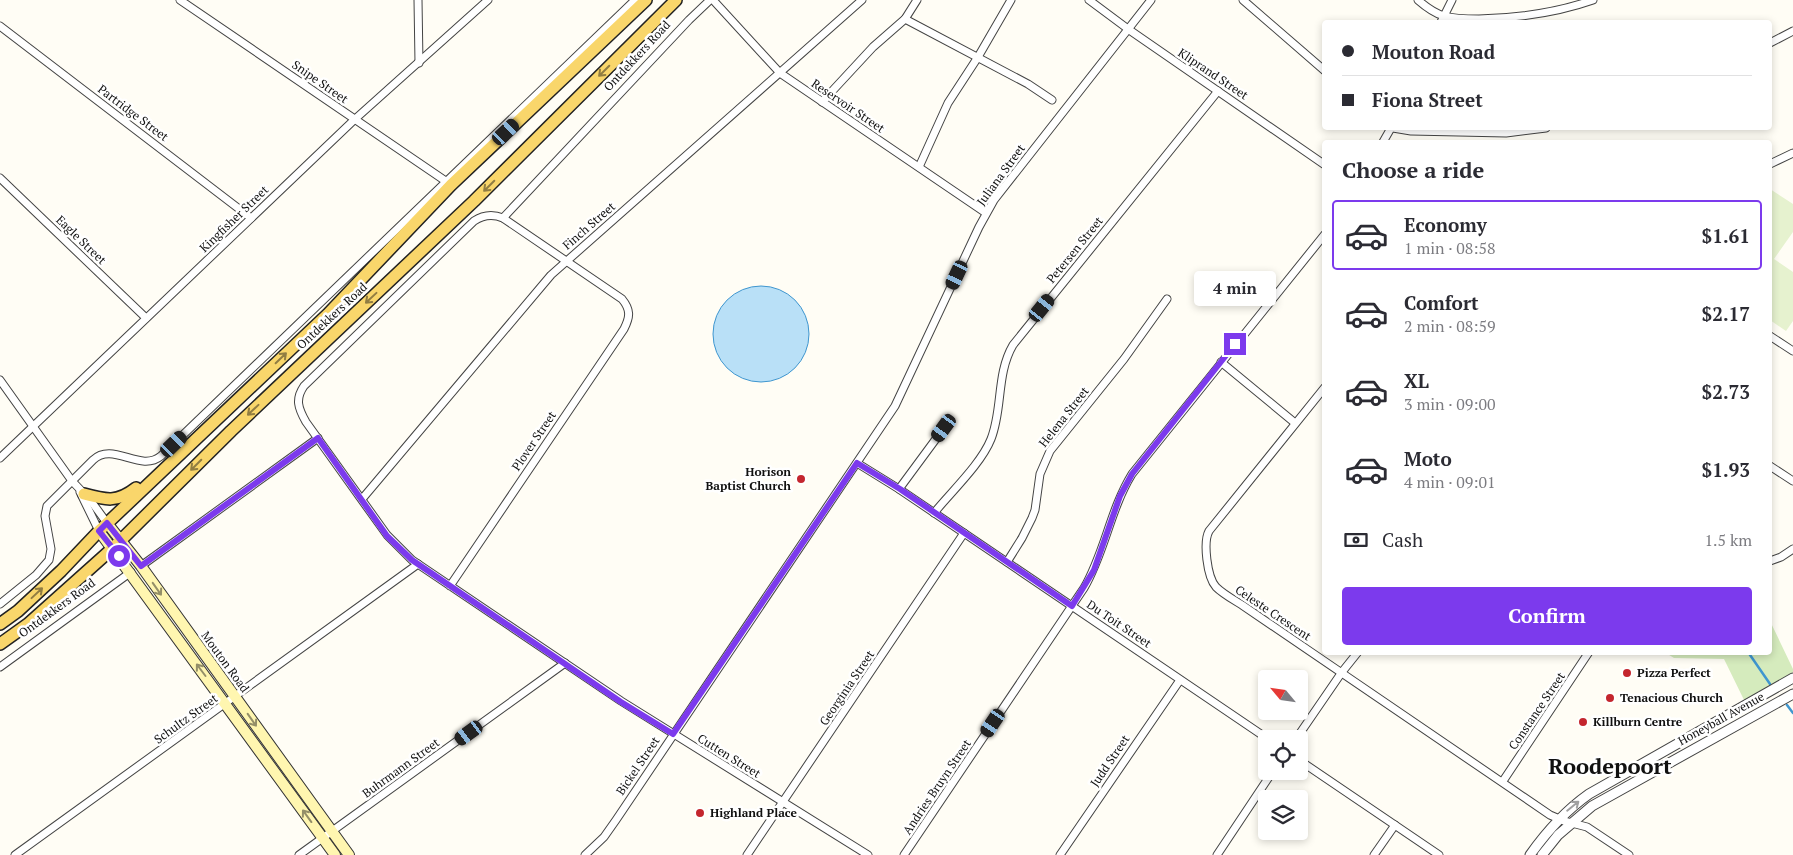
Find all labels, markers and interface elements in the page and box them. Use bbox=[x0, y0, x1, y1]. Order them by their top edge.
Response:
street label: Ontdekkers Road bbox=[600, 17, 673, 94]
text: Mouton Road bbox=[1372, 39, 1495, 64]
street label: Kliprand Street bbox=[1175, 45, 1252, 103]
street label: Snipe Street bbox=[289, 57, 352, 107]
one-way arrow bbox=[598, 65, 610, 78]
street label: Reservoir Street bbox=[809, 76, 888, 136]
street label: Partridge Street bbox=[95, 81, 172, 144]
text: Fiona Street bbox=[1372, 87, 1483, 112]
car bbox=[489, 116, 522, 148]
street label: Juliana Street bbox=[973, 141, 1028, 208]
text: Choose a ride bbox=[1342, 155, 1484, 184]
one-way arrow bbox=[483, 180, 495, 192]
street label: Kingfisher Street bbox=[196, 182, 272, 255]
street label: Finch Street bbox=[559, 198, 618, 253]
street label: Eagle Street bbox=[53, 212, 110, 268]
text: Economy bbox=[1404, 212, 1487, 237]
street label: Petersen Street bbox=[1043, 213, 1106, 286]
icon: car bbox=[1344, 213, 1389, 258]
text: $1.61 bbox=[1701, 223, 1750, 248]
text: 1 min · 08:58 bbox=[1404, 237, 1496, 259]
car bbox=[943, 258, 970, 292]
callout: 4 min bbox=[1194, 272, 1276, 306]
text: 4 min bbox=[1213, 277, 1257, 299]
street label: Ontdekkers Road bbox=[293, 279, 370, 352]
text: Comfort bbox=[1404, 290, 1479, 315]
icon: car bbox=[1344, 291, 1389, 336]
one-way arrow bbox=[365, 292, 378, 304]
car bbox=[1026, 292, 1057, 324]
text: $2.17 bbox=[1701, 301, 1750, 326]
text: 2 min · 08:59 bbox=[1404, 315, 1496, 337]
route end bbox=[1224, 333, 1246, 355]
one-way arrow bbox=[275, 352, 287, 364]
text: XL bbox=[1404, 368, 1429, 393]
icon: car bbox=[1344, 369, 1389, 414]
text: $2.73 bbox=[1701, 379, 1750, 404]
street label: Helena Street bbox=[1035, 383, 1092, 450]
text: 3 min · 09:00 bbox=[1404, 393, 1496, 415]
one-way arrow bbox=[247, 404, 260, 416]
street label: Plover Street bbox=[508, 408, 559, 473]
car bbox=[929, 411, 958, 445]
car bbox=[157, 428, 190, 460]
text: Moto bbox=[1404, 446, 1452, 471]
icon: car bbox=[1344, 447, 1389, 492]
text: $1.93 bbox=[1701, 457, 1750, 482]
one-way arrow bbox=[190, 459, 202, 472]
place label: Horison Baptist Church bbox=[705, 464, 791, 493]
text: 4 min · 09:01 bbox=[1404, 471, 1496, 493]
marker: Horison Baptist Church bbox=[795, 473, 807, 485]
icon: cash bbox=[1342, 526, 1370, 554]
text: Cash bbox=[1382, 527, 1423, 552]
text: 1.5 km bbox=[1705, 529, 1752, 551]
route start bbox=[108, 545, 130, 567]
street label: Ontdekkers Road bbox=[16, 575, 98, 640]
one-way arrow bbox=[152, 582, 162, 596]
street label: Celeste Crescent bbox=[1232, 582, 1315, 644]
one-way arrow bbox=[31, 587, 44, 599]
button: Confirm bbox=[1342, 587, 1752, 645]
street label: Du Toit Street bbox=[1084, 597, 1155, 651]
street label: Mouton Road bbox=[198, 628, 253, 695]
street label: Georginia Street bbox=[816, 647, 877, 728]
one-way arrow bbox=[195, 664, 206, 677]
place label: Pizza Perfect bbox=[1637, 665, 1711, 680]
marker: Pizza Perfect bbox=[1621, 667, 1633, 679]
street label: Constance Street bbox=[1505, 669, 1568, 752]
north arrow bbox=[1258, 670, 1308, 720]
map controls bbox=[1258, 670, 1308, 840]
street label: Honeyball Avenue bbox=[1675, 689, 1766, 748]
street label: Schultz Street bbox=[151, 690, 221, 747]
place label: Tenacious Church bbox=[1620, 690, 1723, 705]
marker: Tenacious Church bbox=[1604, 692, 1616, 704]
car bbox=[978, 706, 1007, 740]
one-way arrow bbox=[247, 713, 257, 727]
place label: Killburn Centre bbox=[1593, 714, 1683, 729]
marker: Killburn Centre bbox=[1577, 716, 1589, 728]
car bbox=[452, 718, 485, 748]
street label: Cutten Street bbox=[695, 730, 764, 781]
button: locate bbox=[1258, 730, 1308, 780]
street label: Judd Street bbox=[1087, 732, 1133, 789]
street label: Bickel Street bbox=[613, 733, 663, 798]
street label: Buhrmann Street bbox=[359, 734, 443, 801]
street label: Andries Bruyn Street bbox=[899, 736, 974, 837]
district label: Roodepoort bbox=[1548, 751, 1672, 780]
button: layers bbox=[1258, 790, 1308, 840]
one-way arrow bbox=[1567, 800, 1580, 811]
place label: Highland Place bbox=[710, 805, 797, 820]
marker: Highland Place bbox=[694, 807, 706, 819]
one-way arrow bbox=[302, 809, 312, 823]

